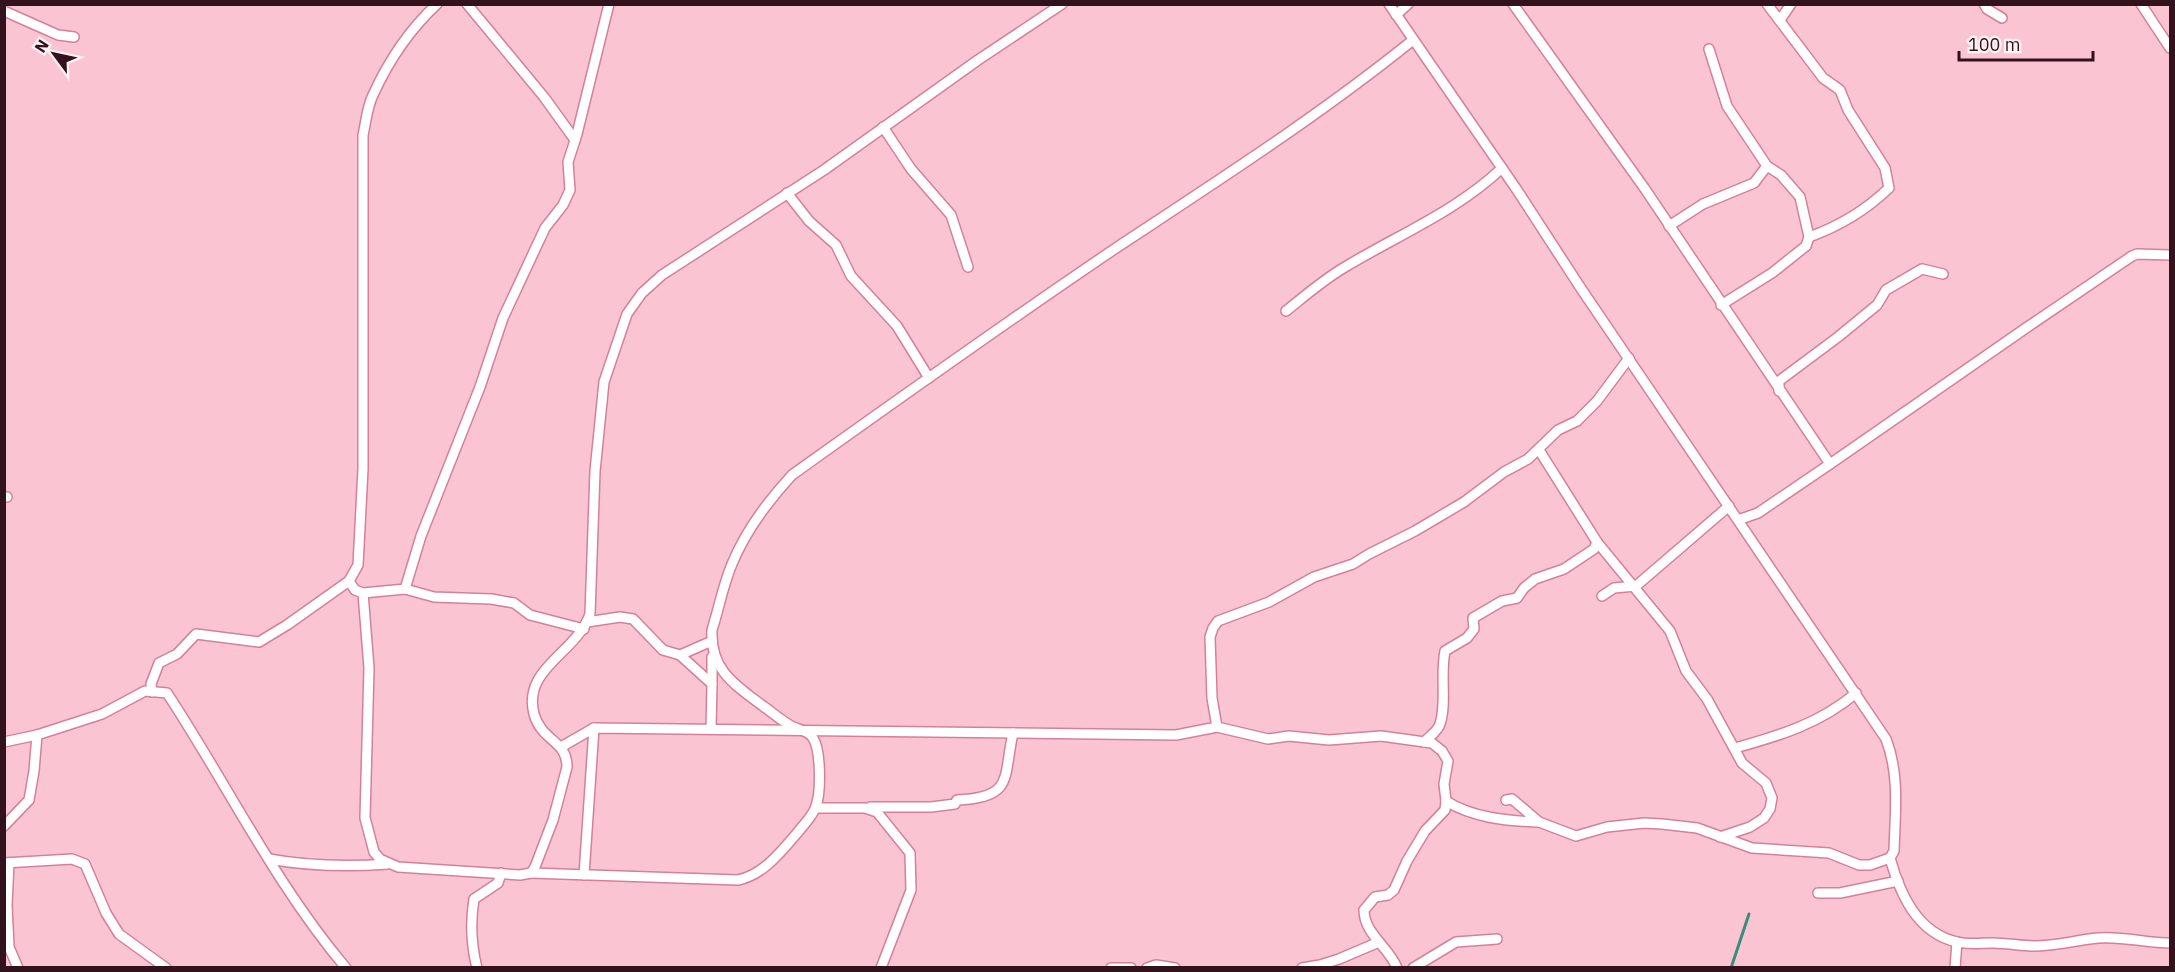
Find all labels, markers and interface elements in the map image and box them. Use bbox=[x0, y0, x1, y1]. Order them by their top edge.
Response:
north arrow bbox=[24, 24, 84, 84]
scale bar bbox=[1959, 24, 2092, 62]
text: 100 m bbox=[1968, 33, 2020, 56]
text: N bbox=[30, 36, 53, 56]

